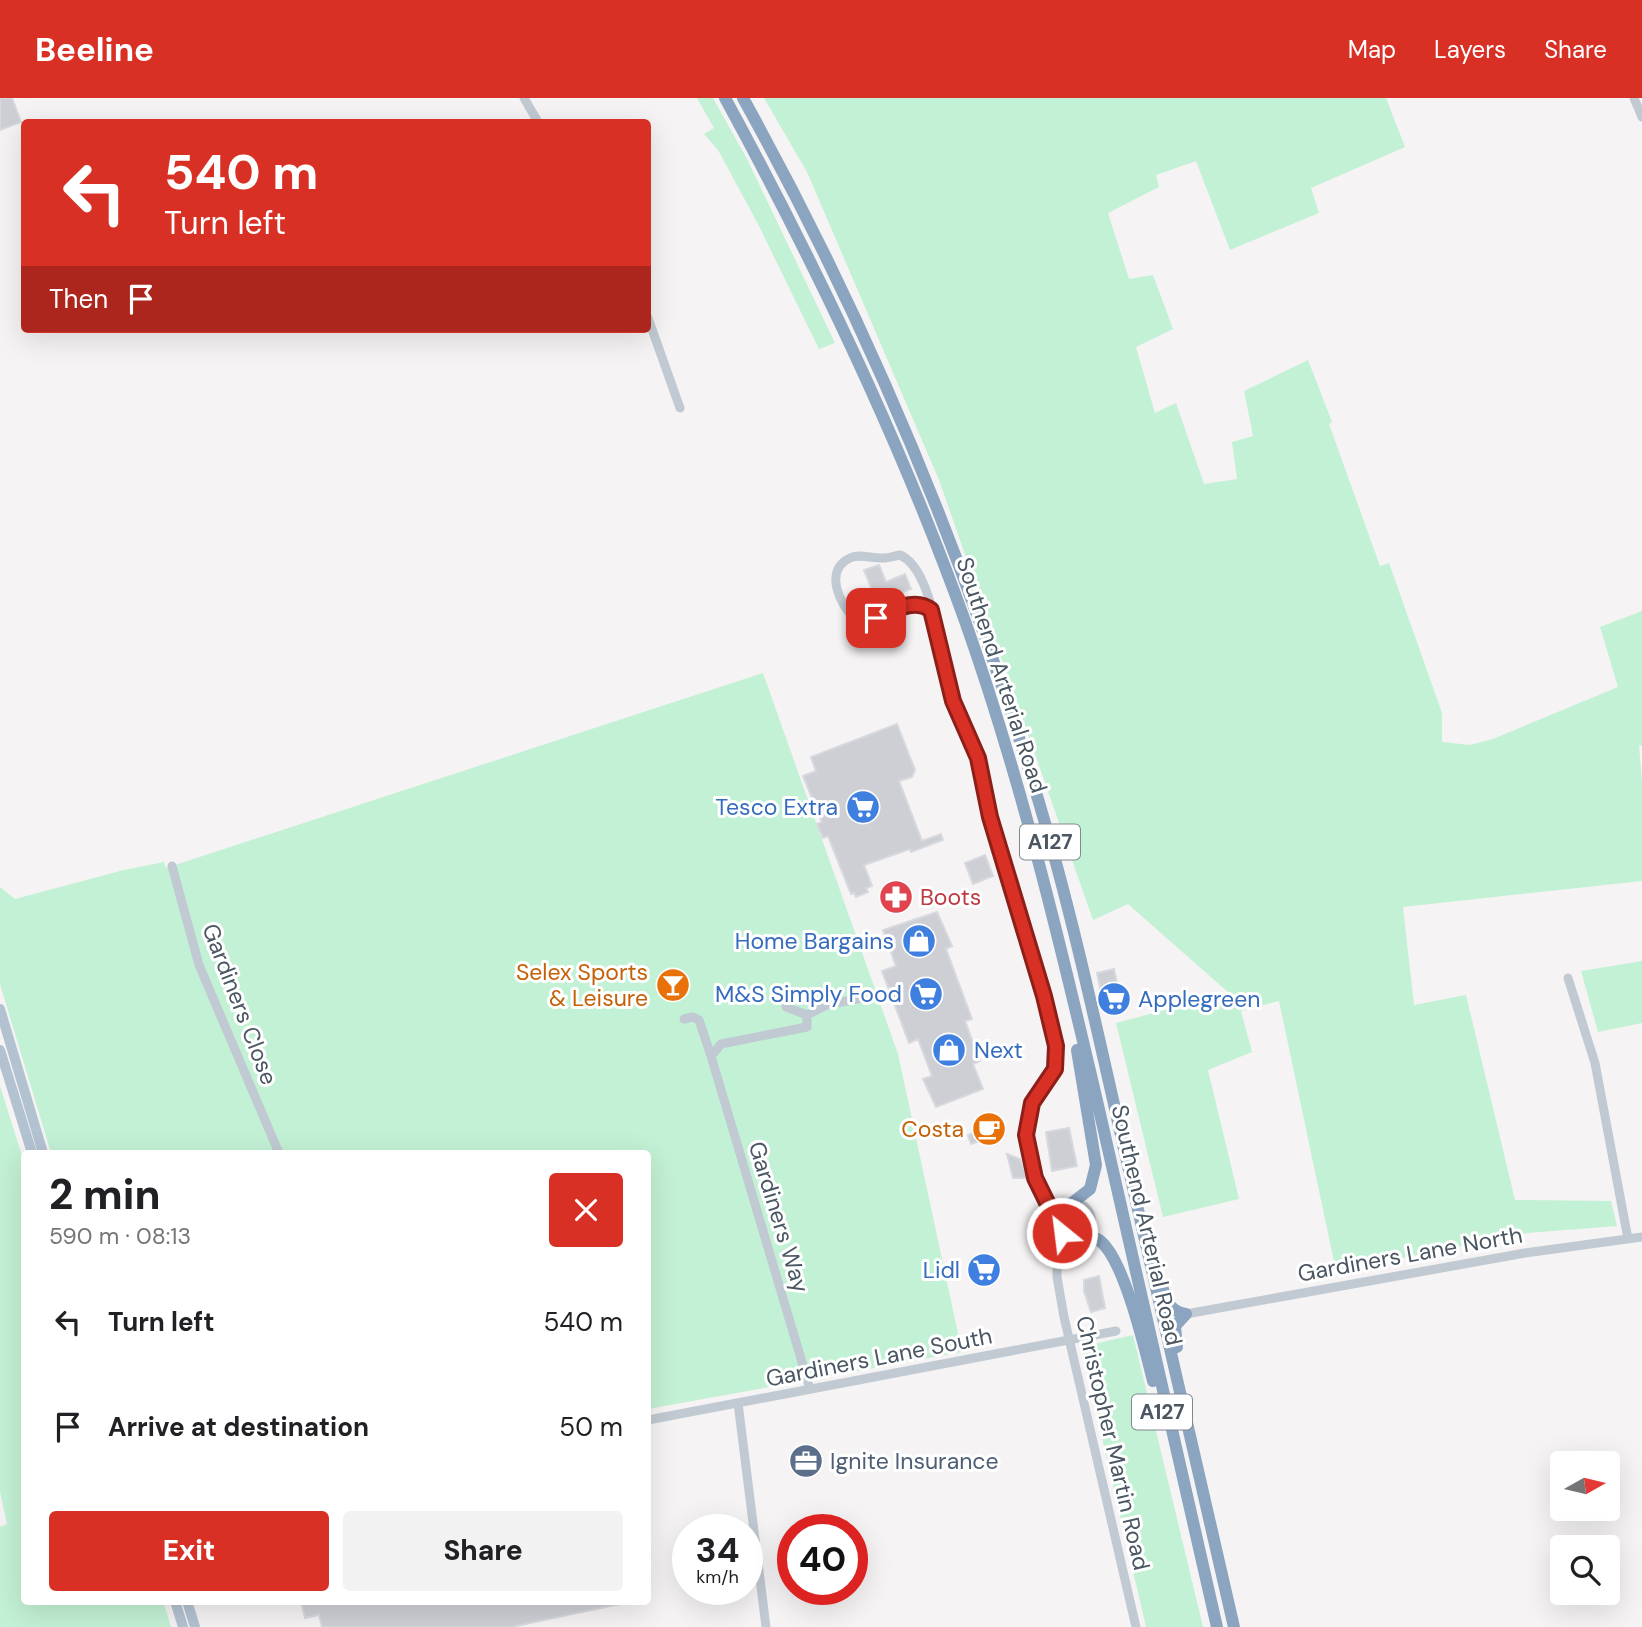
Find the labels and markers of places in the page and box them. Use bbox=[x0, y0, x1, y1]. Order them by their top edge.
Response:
pin bbox=[846, 588, 906, 648]
supermarket icon: Tesco Extra bbox=[844, 788, 882, 826]
place label: Tesco Extra bbox=[715, 792, 838, 822]
pharmacy icon: Boots bbox=[877, 878, 915, 916]
place label: Boots bbox=[920, 882, 981, 912]
shop icon: Home Bargains bbox=[900, 922, 938, 960]
place label: Home Bargains bbox=[735, 926, 894, 956]
place label: Selex Sports & Leisure bbox=[516, 957, 648, 1013]
bar icon: Selex Sports & Leisure bbox=[654, 966, 692, 1004]
supermarket icon: M&S Simply Food bbox=[907, 975, 945, 1013]
place label: M&S Simply Food bbox=[715, 979, 902, 1009]
supermarket icon: Applegreen bbox=[1095, 980, 1133, 1018]
place label: Applegreen bbox=[1138, 984, 1260, 1014]
shop icon: Next bbox=[930, 1031, 968, 1069]
place label: Next bbox=[974, 1035, 1023, 1065]
cafe icon: Costa bbox=[970, 1110, 1008, 1148]
place label: Costa bbox=[901, 1114, 964, 1144]
supermarket icon: Lidl bbox=[965, 1251, 1003, 1289]
place label: Lidl bbox=[923, 1255, 960, 1285]
office icon: Ignite Insurance bbox=[787, 1442, 825, 1480]
place label: Ignite Insurance bbox=[830, 1446, 999, 1476]

